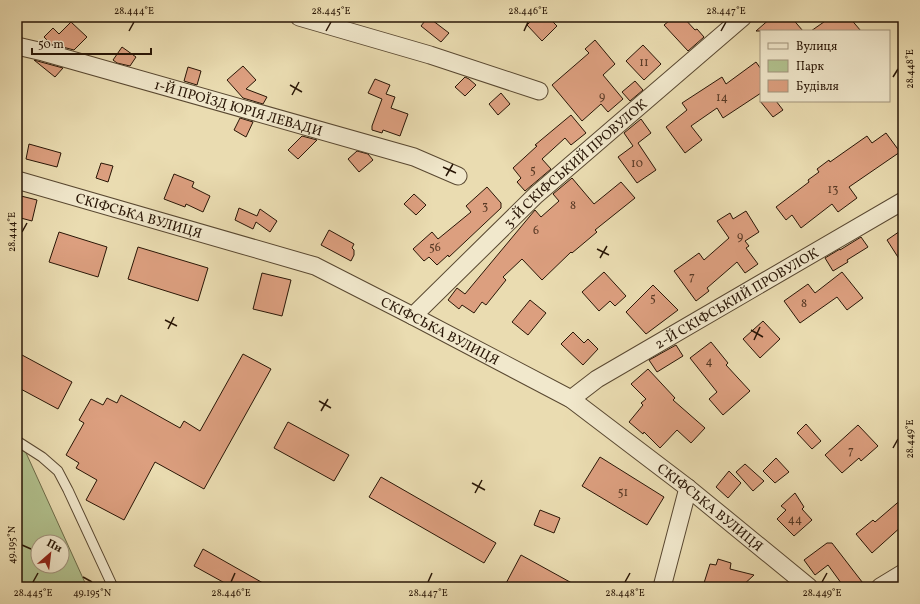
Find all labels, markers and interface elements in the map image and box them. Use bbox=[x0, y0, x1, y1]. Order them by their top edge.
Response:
text: 28.444°E bbox=[114, 4, 154, 18]
text: 28.445°E bbox=[311, 4, 351, 18]
text: 28.446°E bbox=[508, 4, 548, 18]
text: 28.447°E bbox=[706, 4, 746, 18]
scale bar bbox=[32, 30, 151, 56]
legend bbox=[760, 30, 890, 102]
text: 50 m bbox=[38, 37, 64, 53]
text: Вулиця bbox=[796, 39, 837, 55]
text: 28.448°E bbox=[903, 49, 917, 89]
house number: 11 bbox=[639, 55, 649, 71]
text: Парк bbox=[796, 59, 824, 75]
street label: 1-Й ПРОЇЗД ЮРІЯ ЛЕВАДИ bbox=[152, 76, 325, 142]
text: Будівля bbox=[796, 79, 839, 95]
house number: 9 bbox=[599, 89, 605, 105]
house number: 14 bbox=[716, 90, 728, 106]
street label: 3-Й СКІФСЬКИЙ ПРОВУЛОК bbox=[500, 95, 652, 233]
house number: 10 bbox=[631, 156, 643, 172]
house number: 5 bbox=[530, 163, 536, 179]
house number: 13 bbox=[828, 182, 838, 198]
street label: СКІФСЬКА ВУЛИЦЯ bbox=[73, 189, 204, 244]
house number: 8 bbox=[570, 198, 576, 214]
house number: 3 bbox=[482, 199, 488, 215]
text: 28.444°E bbox=[5, 212, 19, 252]
house number: 6 bbox=[533, 223, 539, 239]
house number: 9 bbox=[737, 229, 743, 245]
house number: 56 bbox=[429, 240, 441, 256]
street label: 2-Й СКІФСЬКИЙ ПРОВУЛОК bbox=[652, 244, 823, 354]
house number: 7 bbox=[689, 269, 695, 285]
house number: 5 bbox=[650, 291, 656, 307]
street label: СКІФСЬКА ВУЛИЦЯ bbox=[377, 293, 502, 371]
house number: 8 bbox=[801, 296, 807, 312]
house number: 4 bbox=[705, 354, 713, 370]
text: 28.449°E bbox=[903, 419, 917, 459]
house number: 7 bbox=[848, 443, 854, 459]
street label: СКІФСЬКА ВУЛИЦЯ bbox=[653, 460, 766, 557]
house number: 51 bbox=[618, 485, 628, 501]
house number: 44 bbox=[788, 512, 802, 528]
text: 49.195°N bbox=[5, 525, 19, 564]
north arrow bbox=[30, 534, 70, 574]
text: Пн bbox=[44, 536, 64, 557]
text: 28.445°E bbox=[13, 586, 53, 600]
text: 49.195°N bbox=[73, 586, 112, 600]
text: 28.446°E bbox=[211, 586, 251, 600]
text: 28.447°E bbox=[408, 586, 448, 600]
text: 28.448°E bbox=[605, 586, 645, 600]
text: 28.449°E bbox=[802, 586, 842, 600]

